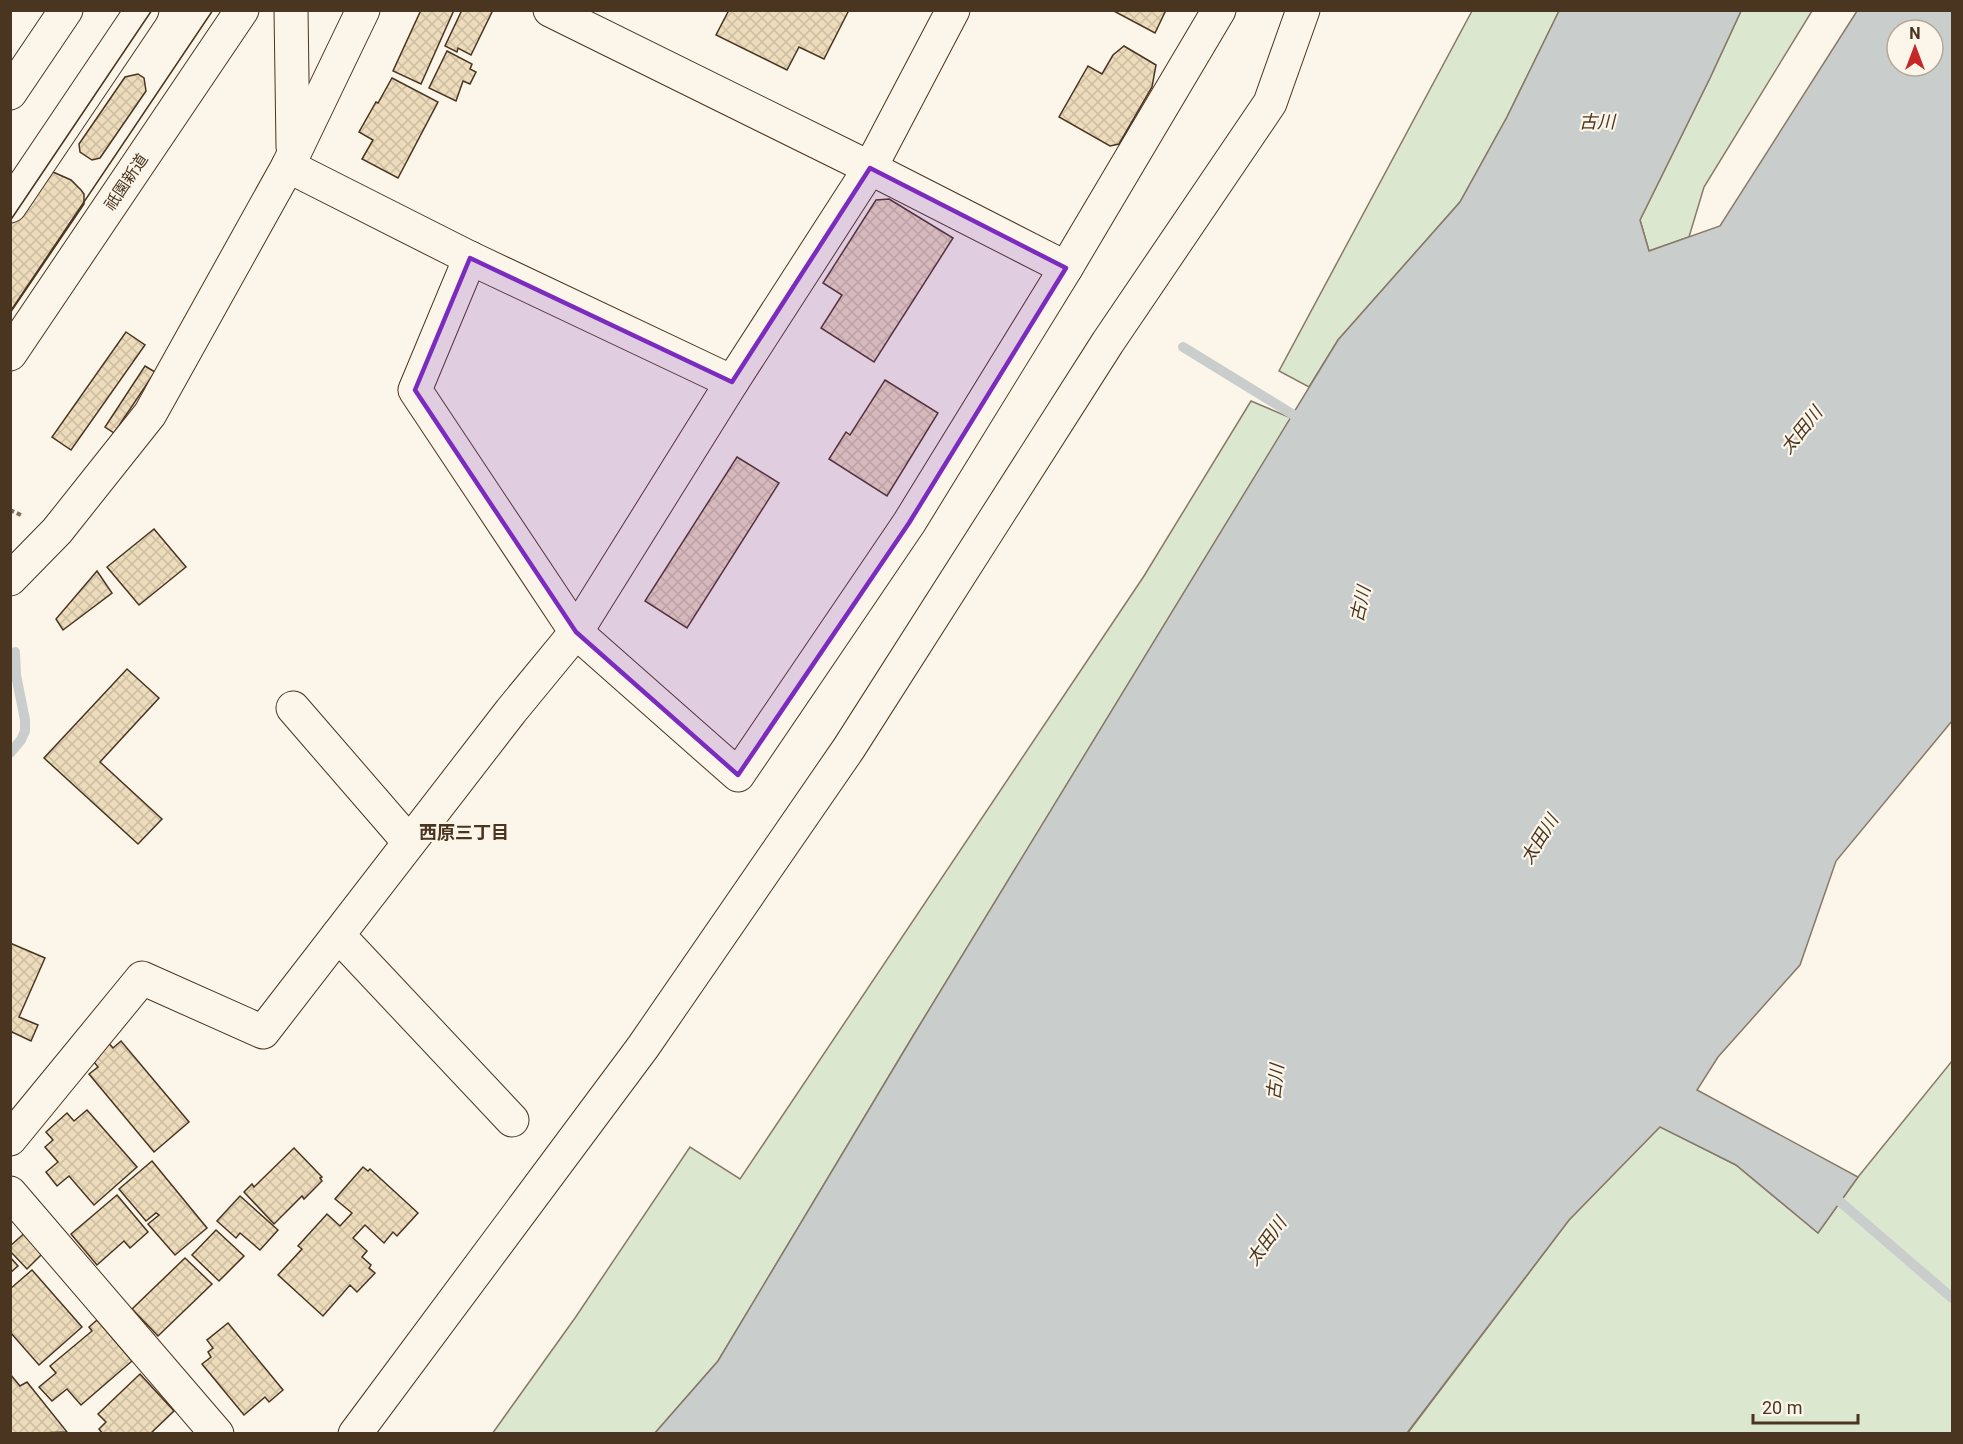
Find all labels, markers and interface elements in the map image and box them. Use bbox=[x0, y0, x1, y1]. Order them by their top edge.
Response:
north arrow bbox=[1885, 18, 1945, 78]
text: N bbox=[1909, 24, 1921, 43]
water label: 古川 bbox=[1579, 111, 1617, 132]
street label: 祇園新道 bbox=[100, 150, 152, 214]
water label: 太田川 bbox=[1776, 401, 1827, 458]
water label: 古川 bbox=[1346, 582, 1375, 624]
water label: 太田川 bbox=[1516, 809, 1563, 867]
district label: 西原三丁目 bbox=[419, 822, 509, 843]
water label: 古川 bbox=[1263, 1061, 1288, 1101]
water label: 太田川 bbox=[1242, 1211, 1292, 1269]
scale bar bbox=[1753, 1387, 1858, 1425]
text: 20 m bbox=[1762, 1397, 1802, 1418]

